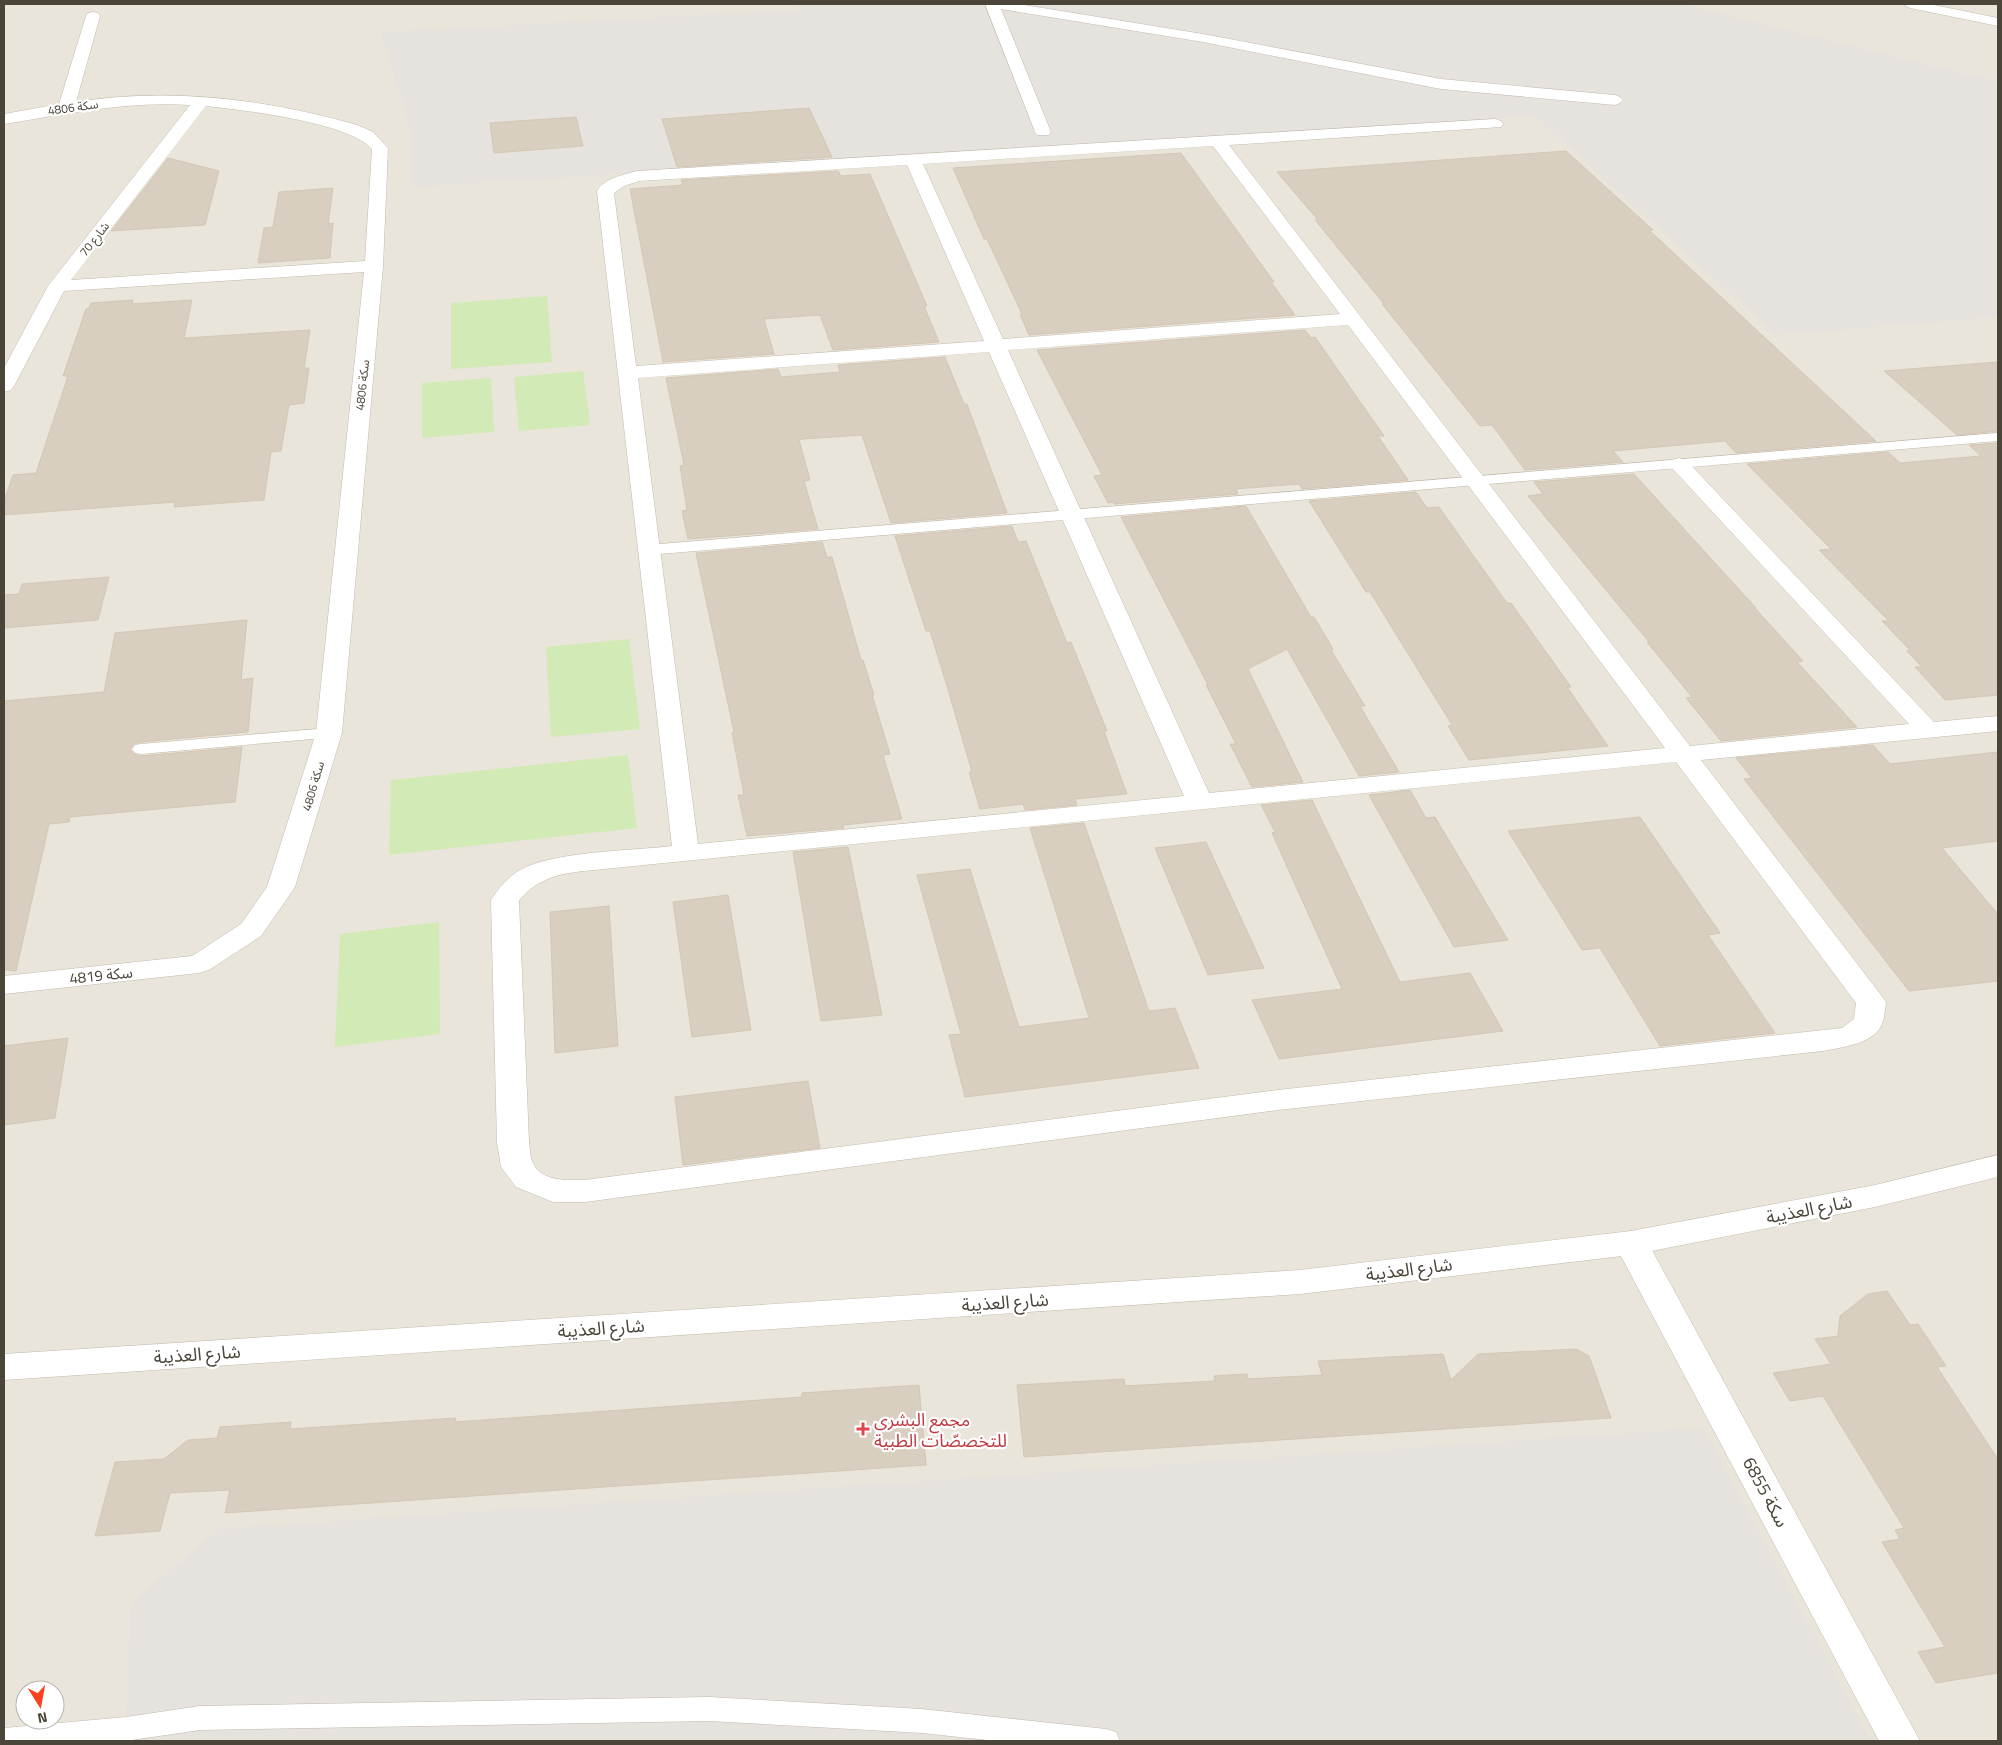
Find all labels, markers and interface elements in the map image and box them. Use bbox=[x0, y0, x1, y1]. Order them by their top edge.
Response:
street label: سكة 4806 bbox=[46, 94, 100, 120]
street label: شارع 70 bbox=[74, 218, 114, 260]
street label: سكة 4806 bbox=[350, 359, 374, 411]
street label: سكة 4806 bbox=[297, 759, 329, 813]
street label: سكة 4819 bbox=[68, 960, 134, 990]
street label: شارع العذيبة bbox=[1764, 1187, 1855, 1232]
street label: شارع العذيبة bbox=[1364, 1250, 1454, 1289]
street label: شارع العذيبة bbox=[961, 1285, 1050, 1320]
street label: شارع العذيبة bbox=[557, 1311, 646, 1346]
street label: شارع العذيبة bbox=[153, 1337, 242, 1372]
place label: مجمع البشرى للتخصصّات الطبية bbox=[874, 1406, 1007, 1454]
marker: مجمع البشرى للتخصصّات الطبية bbox=[856, 1422, 870, 1436]
street label: سكة 6855 bbox=[1736, 1452, 1796, 1532]
north arrow bbox=[15, 1680, 65, 1730]
text: N bbox=[36, 1707, 49, 1729]

